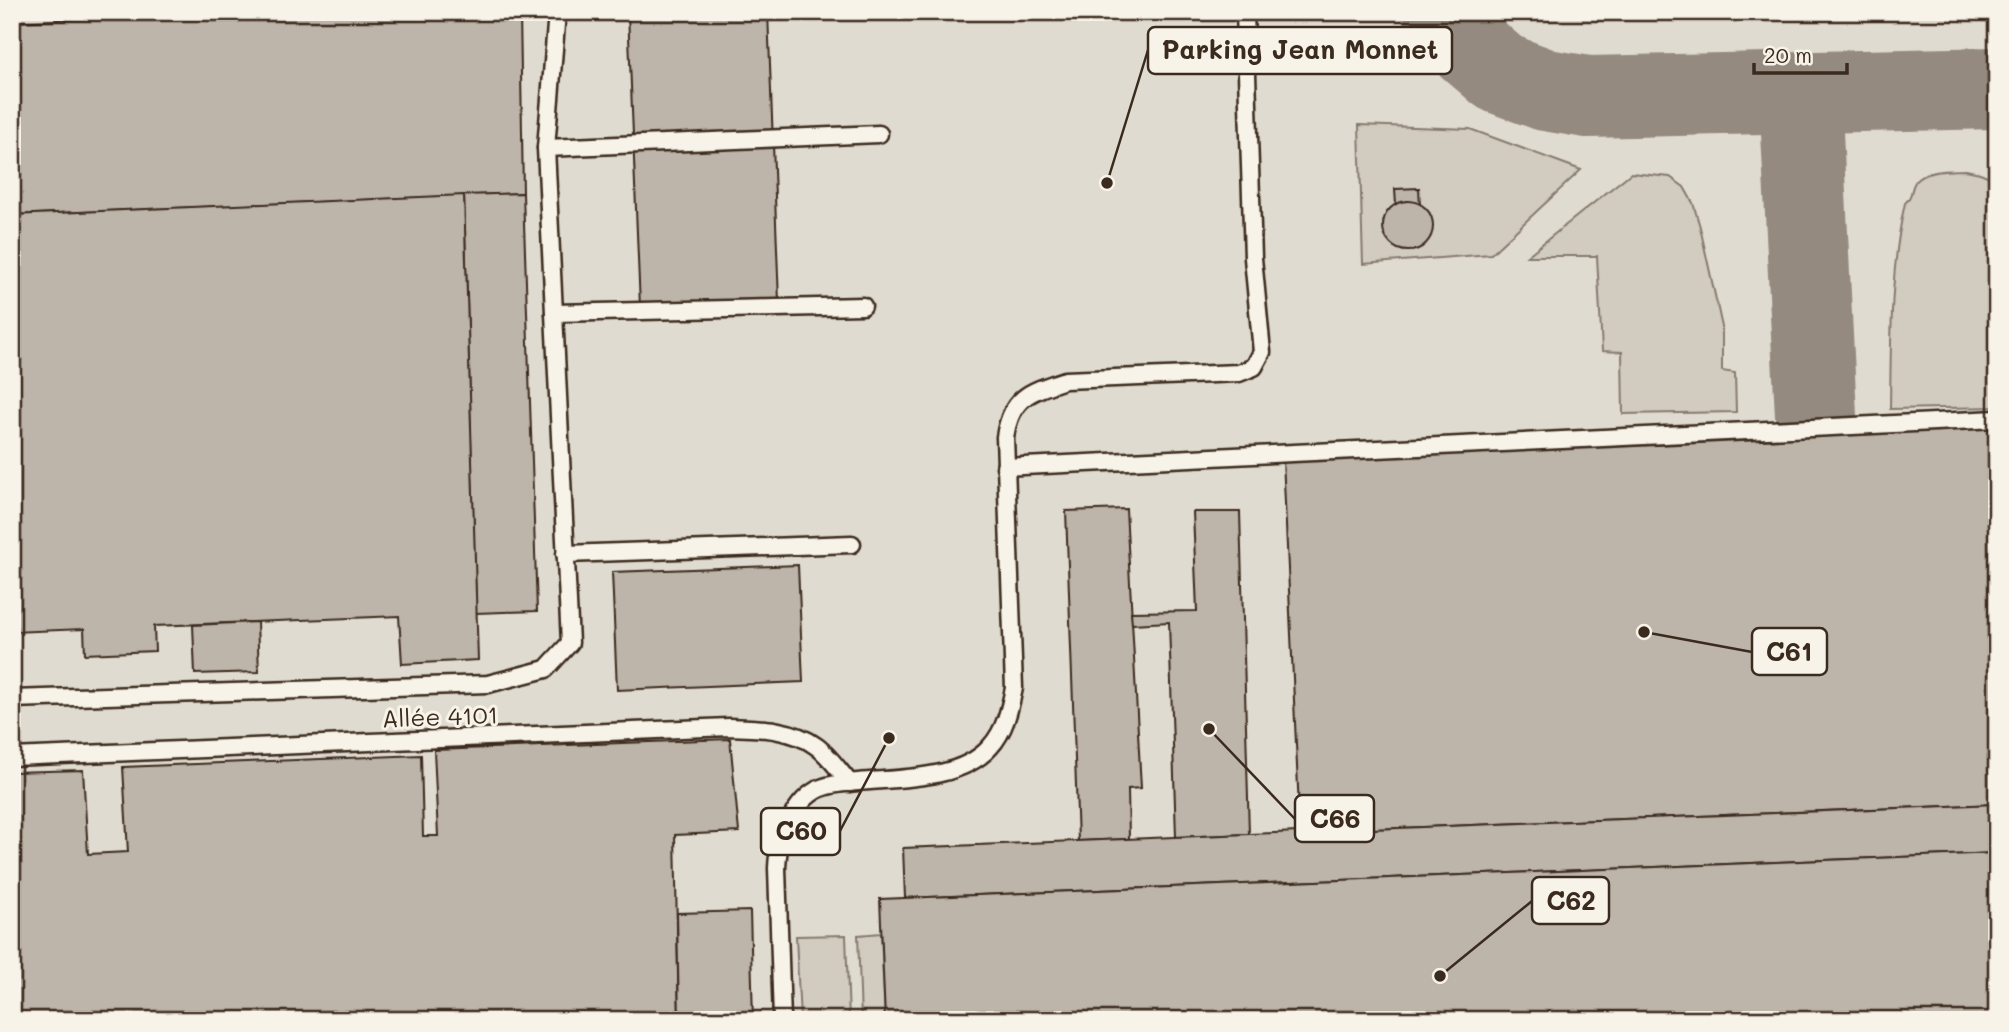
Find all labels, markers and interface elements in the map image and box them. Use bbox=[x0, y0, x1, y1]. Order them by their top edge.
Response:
callout: Parking Jean Monnet bbox=[1148, 27, 1452, 74]
text: Parking Jean Monnet bbox=[1162, 32, 1438, 66]
scale bar bbox=[1754, 32, 1846, 76]
text: 20 m bbox=[1764, 41, 1812, 68]
callout: C61 bbox=[1752, 628, 1827, 675]
text: C61 bbox=[1766, 634, 1812, 668]
street label: Allée 4101 bbox=[381, 698, 499, 734]
callout: C66 bbox=[1295, 795, 1374, 842]
text: C66 bbox=[1310, 801, 1360, 835]
callout: C60 bbox=[761, 808, 840, 855]
text: C60 bbox=[775, 813, 827, 847]
callout: C62 bbox=[1532, 877, 1609, 924]
text: C62 bbox=[1546, 883, 1596, 917]

